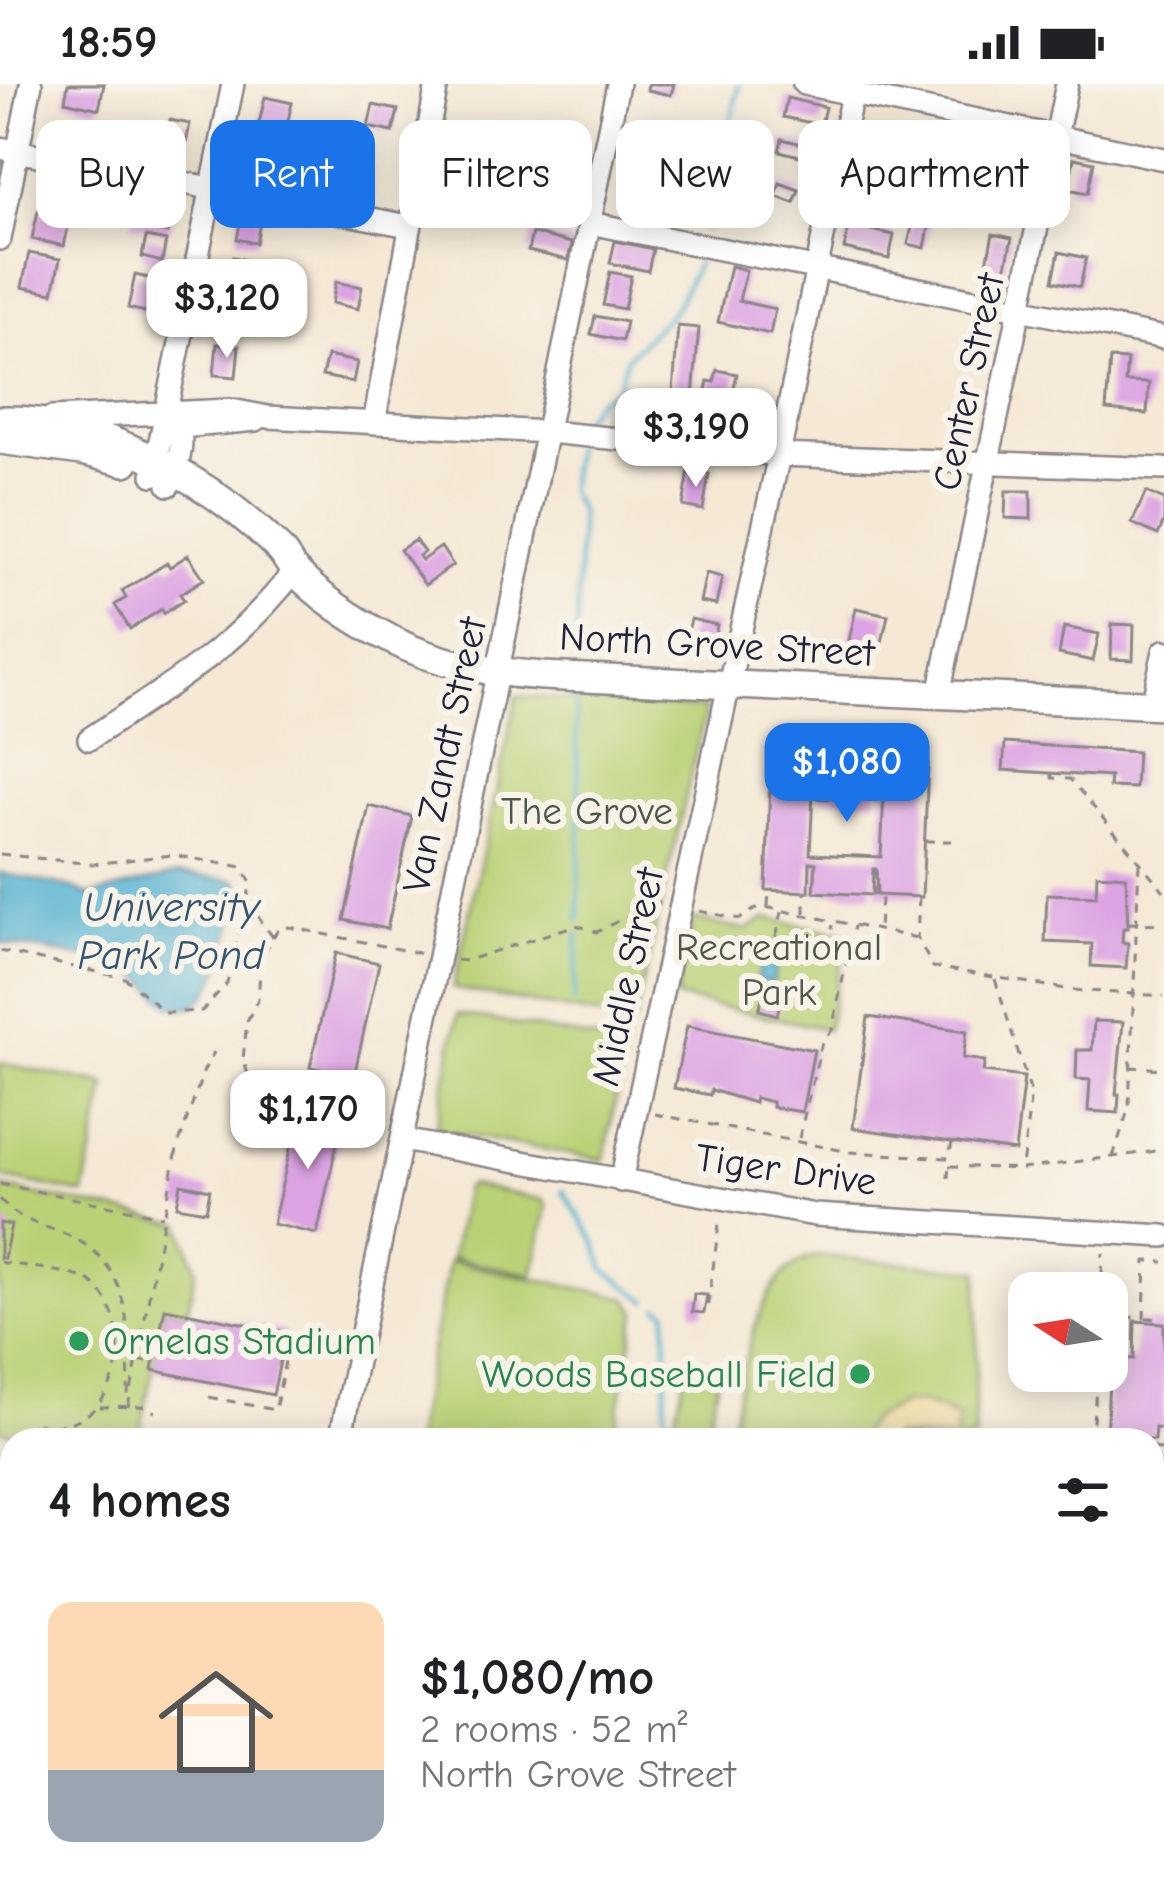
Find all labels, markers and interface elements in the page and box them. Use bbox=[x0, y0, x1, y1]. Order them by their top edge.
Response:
text: 18:59 bbox=[60, 16, 157, 68]
chip: Buy bbox=[36, 120, 186, 228]
chip: Rent bbox=[210, 120, 375, 228]
chip: Filters bbox=[399, 120, 592, 228]
chip: New bbox=[616, 120, 774, 228]
chip: Apartment bbox=[798, 120, 1070, 228]
pin: $3,120 bbox=[129, 259, 325, 361]
street label: Center Street bbox=[924, 268, 1014, 495]
text: $3,120 bbox=[173, 275, 281, 320]
pin: $3,190 bbox=[598, 388, 794, 490]
text: $3,190 bbox=[642, 404, 750, 449]
street label: Van Zandt Street bbox=[394, 611, 497, 897]
street label: North Grove Street bbox=[558, 614, 878, 676]
pin: $1,080 bbox=[749, 723, 945, 825]
text: $1,080 bbox=[792, 739, 902, 784]
park label: The Grove bbox=[501, 789, 673, 834]
street label: Middle Street bbox=[583, 862, 673, 1090]
water label: University Park Pond bbox=[77, 883, 266, 980]
park label: Recreational Park bbox=[676, 925, 882, 1015]
pin: $1,170 bbox=[210, 1070, 406, 1172]
text: $1,170 bbox=[257, 1086, 359, 1131]
street label: Tiger Drive bbox=[693, 1135, 879, 1205]
north arrow bbox=[1008, 1272, 1128, 1392]
map controls bbox=[1008, 1272, 1128, 1392]
place label: Ornelas Stadium bbox=[103, 1319, 376, 1364]
marker: Ornelas Stadium bbox=[66, 1328, 92, 1354]
place label: Woods Baseball Field bbox=[481, 1352, 836, 1397]
marker: Woods Baseball Field bbox=[847, 1361, 873, 1387]
icon: filters bbox=[1050, 1467, 1116, 1533]
text: 4 homes bbox=[48, 1471, 231, 1530]
text: $1,080/mo bbox=[420, 1648, 654, 1707]
icon: home bbox=[144, 1650, 288, 1794]
text: 2 rooms · 52 m² bbox=[420, 1707, 687, 1752]
text: North Grove Street bbox=[420, 1752, 736, 1797]

